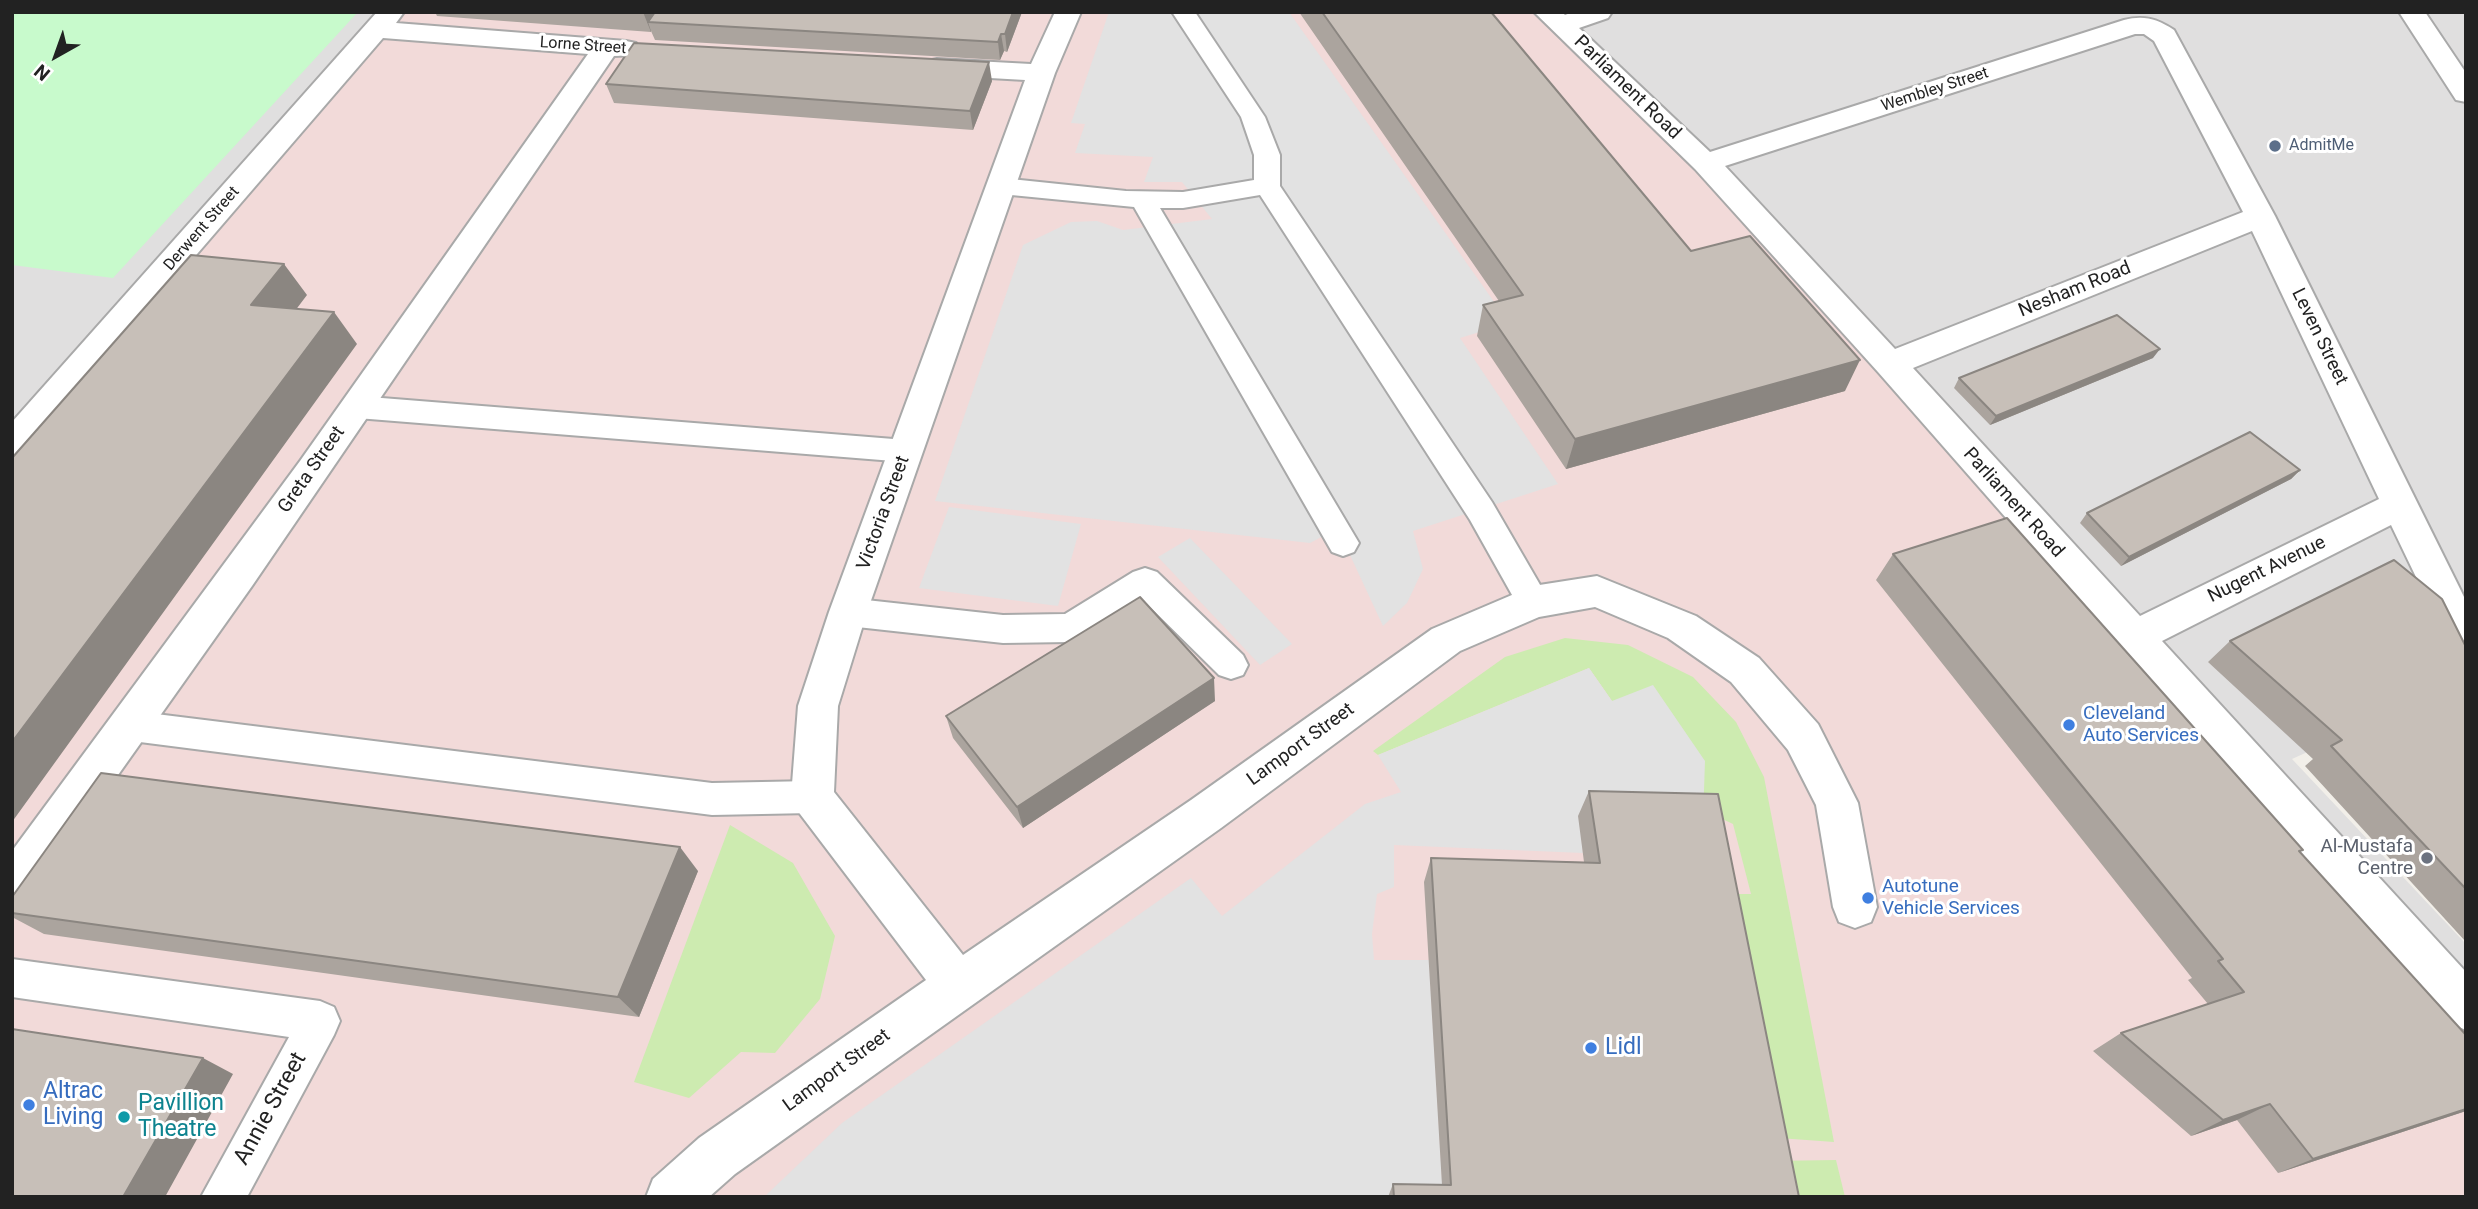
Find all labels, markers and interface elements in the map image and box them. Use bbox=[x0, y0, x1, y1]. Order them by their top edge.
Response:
north arrow bbox=[21, 21, 91, 91]
street label: Parliament Road bbox=[1569, 31, 1685, 145]
street label: Lorne Street bbox=[539, 33, 627, 59]
text: N bbox=[30, 59, 55, 86]
street label: Wembley Street bbox=[1879, 64, 1991, 116]
place label: AdmitMe bbox=[2289, 136, 2354, 156]
marker: AdmitMe bbox=[2267, 138, 2283, 154]
street label: Derwent Street bbox=[160, 183, 244, 275]
street label: Nesham Road bbox=[2015, 257, 2135, 323]
street label: Leven Street bbox=[2286, 285, 2352, 389]
street label: Greta Street bbox=[274, 422, 350, 518]
street label: Parliament Road bbox=[1958, 443, 2068, 563]
street label: Victoria Street bbox=[853, 453, 915, 573]
street label: Nugent Avenue bbox=[2204, 532, 2330, 608]
street label: Lamport Street bbox=[1243, 699, 1359, 791]
place label: Cleveland Auto Services bbox=[2083, 703, 2199, 747]
marker: Cleveland Auto Services bbox=[2061, 717, 2077, 733]
place label: Al-Mustafa Centre bbox=[2320, 836, 2413, 880]
marker: Al-Mustafa Centre bbox=[2419, 850, 2435, 866]
place label: Autotune Vehicle Services bbox=[1882, 876, 2020, 920]
marker: Autotune Vehicle Services bbox=[1860, 890, 1876, 906]
street label: Lamport Street bbox=[779, 1025, 895, 1117]
place label: Lidl bbox=[1605, 1034, 1642, 1062]
marker: Lidl bbox=[1583, 1040, 1599, 1056]
street label: Annie Street bbox=[229, 1048, 313, 1170]
place label: Altrac Living bbox=[43, 1078, 103, 1132]
place label: Pavillion Theatre bbox=[138, 1090, 224, 1144]
marker: Altrac Living bbox=[21, 1097, 37, 1113]
marker: Pavillion Theatre bbox=[116, 1109, 132, 1125]

